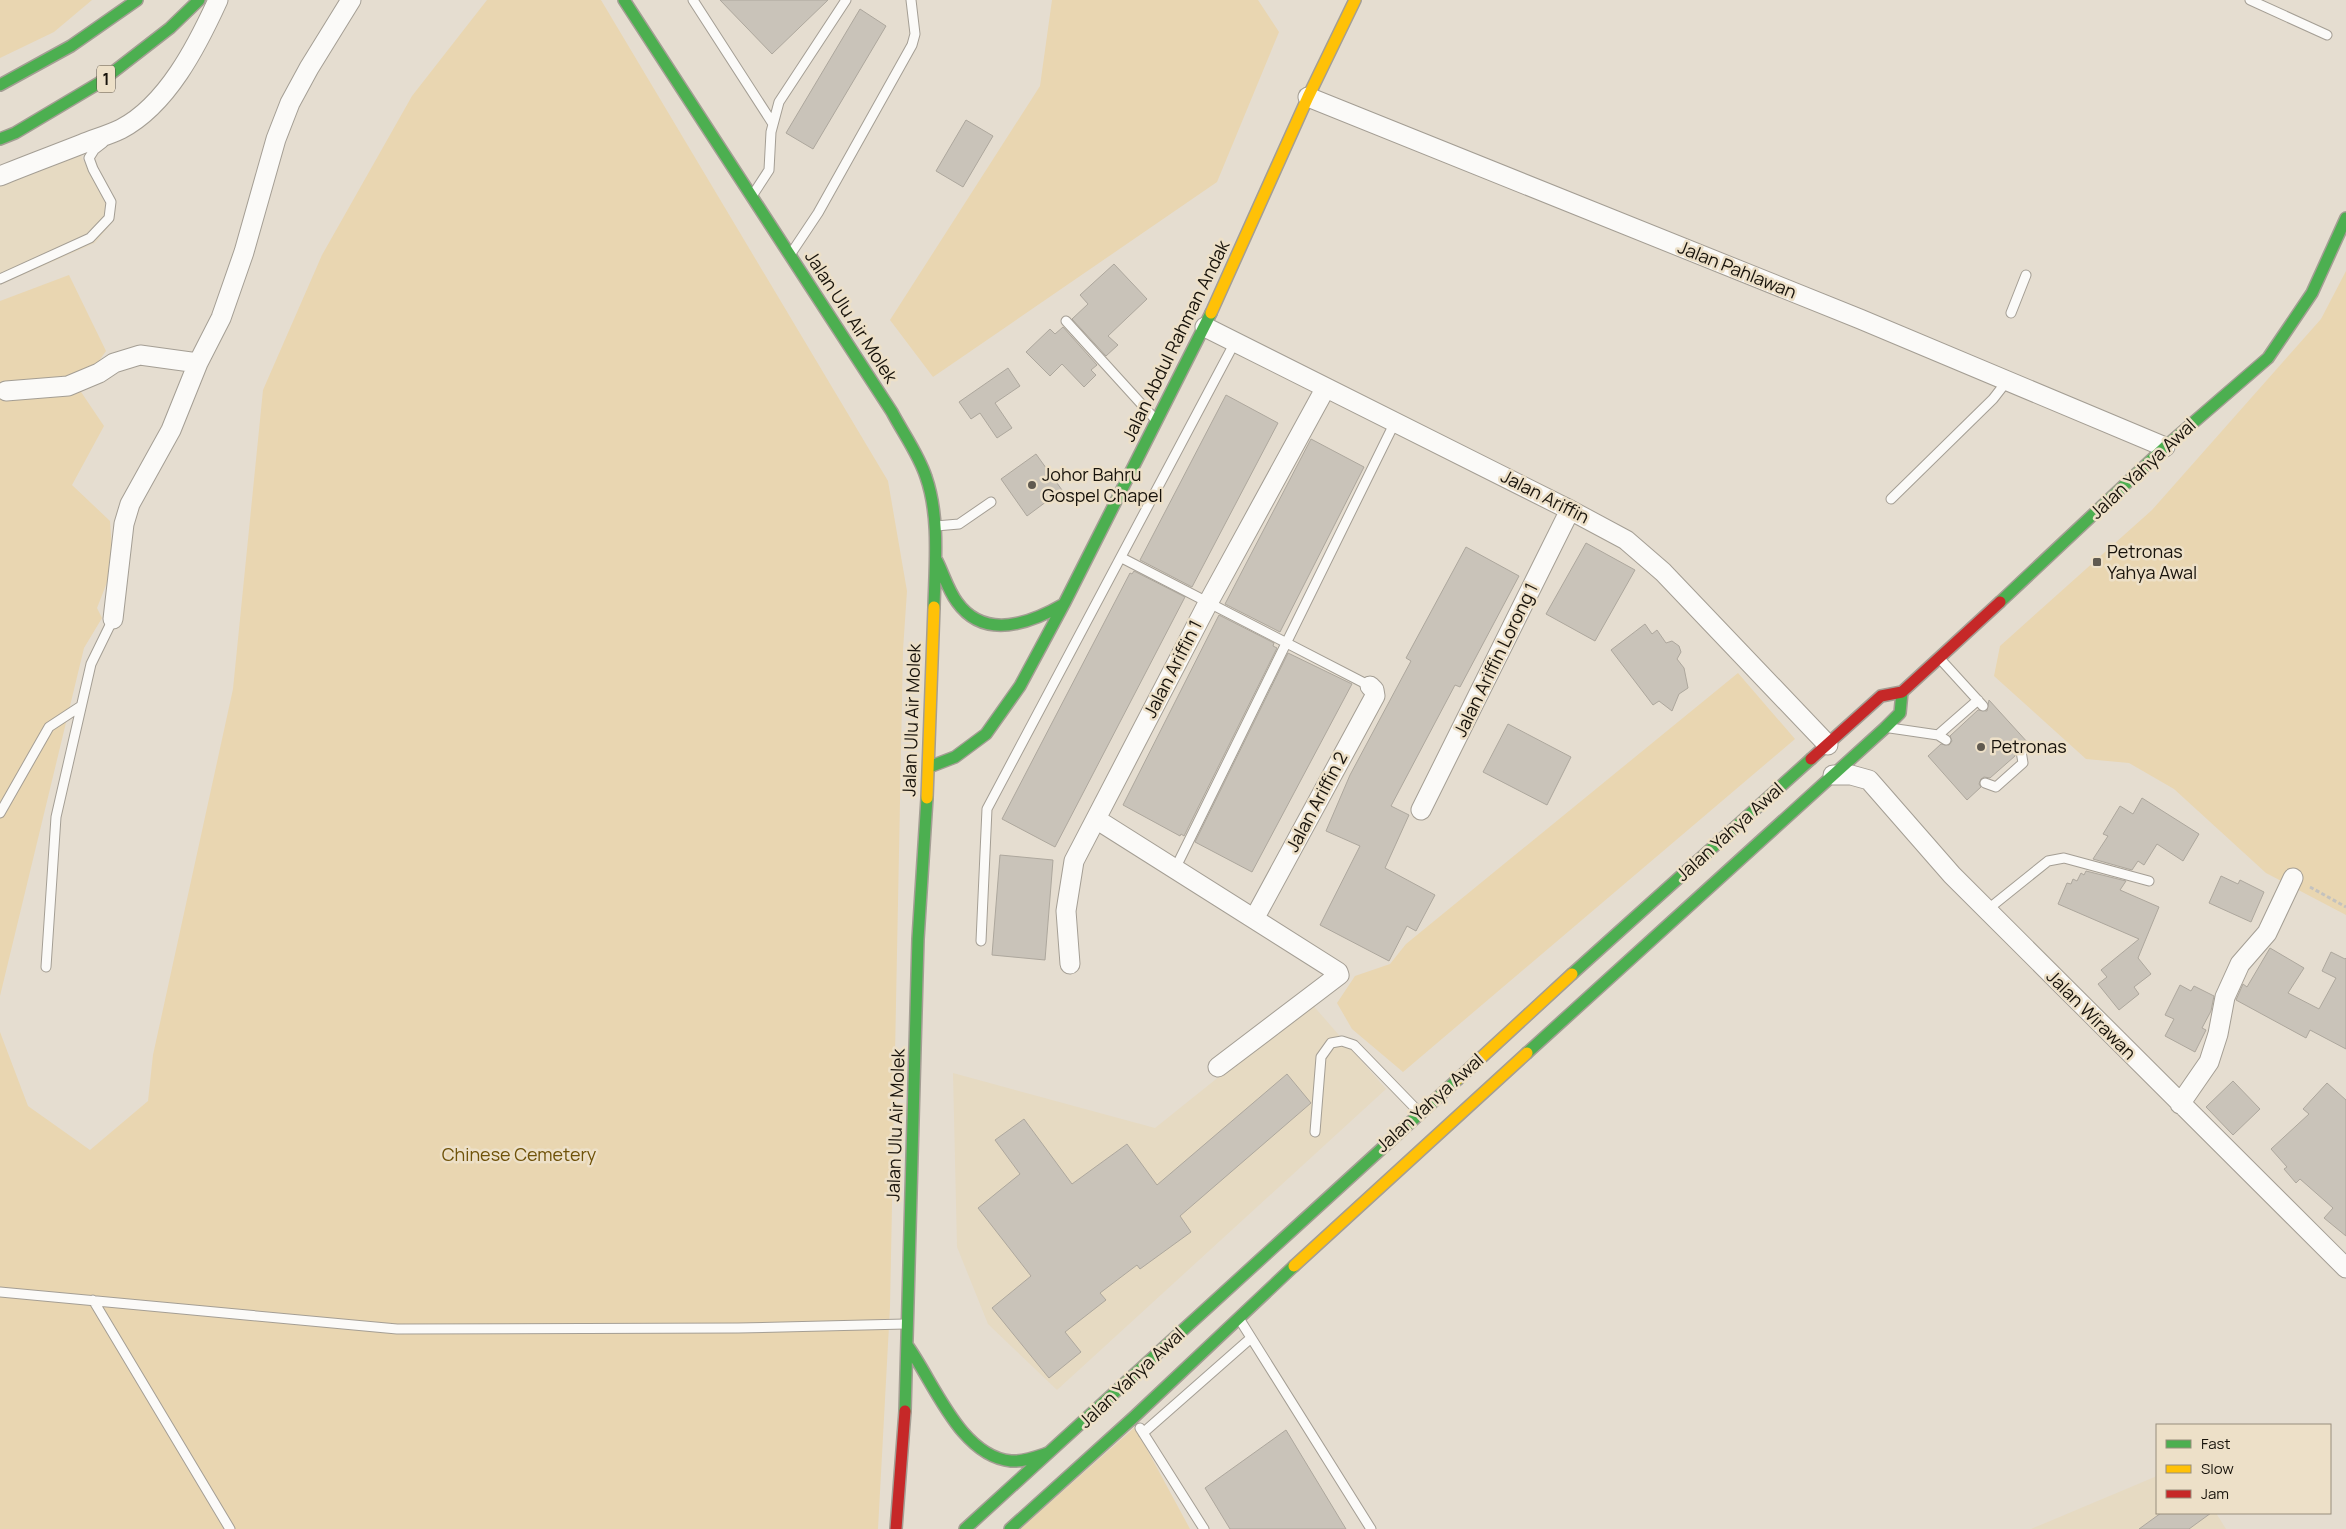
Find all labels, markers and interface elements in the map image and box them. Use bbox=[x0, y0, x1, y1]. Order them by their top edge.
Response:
road number: 1 bbox=[97, 66, 115, 92]
street label: Jalan Pahlawan bbox=[1675, 234, 1800, 304]
street label: Jalan Abdul Rahman Andak bbox=[1116, 235, 1235, 445]
street label: Jalan Ulu Air Molek bbox=[800, 246, 904, 388]
street label: Jalan Yahya Awal bbox=[2084, 413, 2201, 524]
place label: Johor Bahru Gospel Chapel bbox=[1042, 462, 1163, 507]
street label: Jalan Ariffin bbox=[1497, 464, 1594, 529]
marker: Johor Bahru Gospel Chapel bbox=[1026, 479, 1038, 491]
place label: Petronas Yahya Awal bbox=[2107, 539, 2197, 584]
marker: Petronas Yahya Awal bbox=[2091, 556, 2103, 568]
street label: Jalan Ariffin Lorong 1 bbox=[1447, 579, 1543, 740]
street label: Jalan Ariffin 1 bbox=[1137, 616, 1207, 722]
street label: Jalan Ulu Air Molek bbox=[896, 642, 926, 797]
place label: Petronas bbox=[1991, 734, 2067, 758]
marker: Petronas bbox=[1975, 741, 1987, 753]
street label: Jalan Ariffin 2 bbox=[1280, 747, 1353, 856]
street label: Jalan Yahya Awal bbox=[1670, 777, 1788, 886]
street label: Jalan Wirawan bbox=[2042, 964, 2142, 1064]
street label: Jalan Ulu Air Molek bbox=[880, 1047, 910, 1202]
street label: Jalan Yahya Awal bbox=[1370, 1048, 1488, 1157]
park label: Chinese Cemetery bbox=[442, 1142, 597, 1166]
street label: Jalan Yahya Awal bbox=[1073, 1322, 1190, 1433]
legend bbox=[2156, 1424, 2331, 1514]
text: Fast bbox=[2201, 1433, 2230, 1454]
text: Slow bbox=[2201, 1458, 2234, 1479]
text: Jam bbox=[2201, 1483, 2229, 1504]

